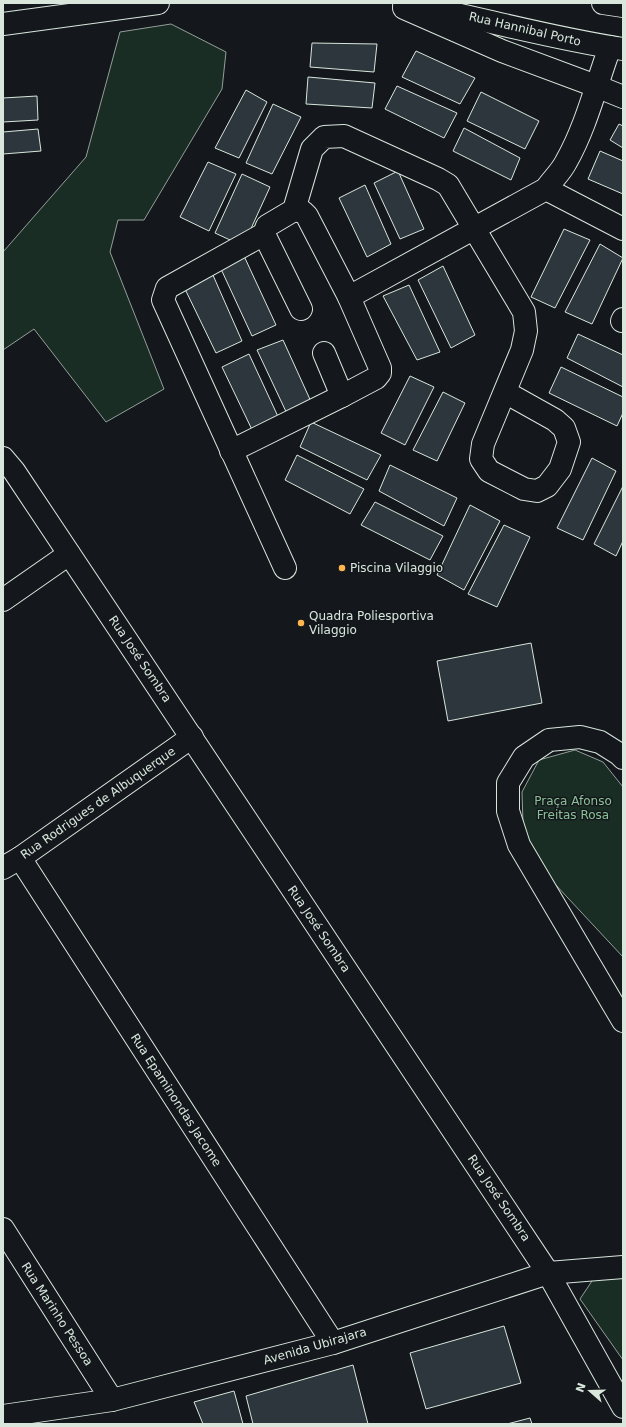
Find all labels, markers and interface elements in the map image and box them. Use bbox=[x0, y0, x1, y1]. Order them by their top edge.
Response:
street label: Rua Hannibal Porto bbox=[468, 9, 582, 49]
place label: Piscina Vilaggio bbox=[350, 561, 443, 575]
marker: Piscina Vilaggio bbox=[337, 563, 347, 573]
place label: Quadra Poliesportiva Vilaggio bbox=[309, 609, 434, 637]
street label: Rua José Sombra bbox=[106, 613, 174, 705]
marker: Quadra Poliesportiva Vilaggio bbox=[296, 618, 306, 628]
street label: Rua Rodrigues de Albuquerque bbox=[18, 744, 178, 862]
park label: Praça Afonso Freitas Rosa bbox=[534, 794, 612, 822]
street label: Rua José Sombra bbox=[285, 883, 353, 975]
street label: Rua Epaminondas Jacome bbox=[128, 1031, 224, 1169]
street label: Rua José Sombra bbox=[465, 1152, 533, 1244]
street label: Rua Marinho Pessoa bbox=[18, 1260, 96, 1368]
street label: Avenida Ubirajara bbox=[262, 1325, 368, 1367]
north arrow bbox=[570, 1371, 610, 1411]
text: N bbox=[573, 1381, 589, 1394]

